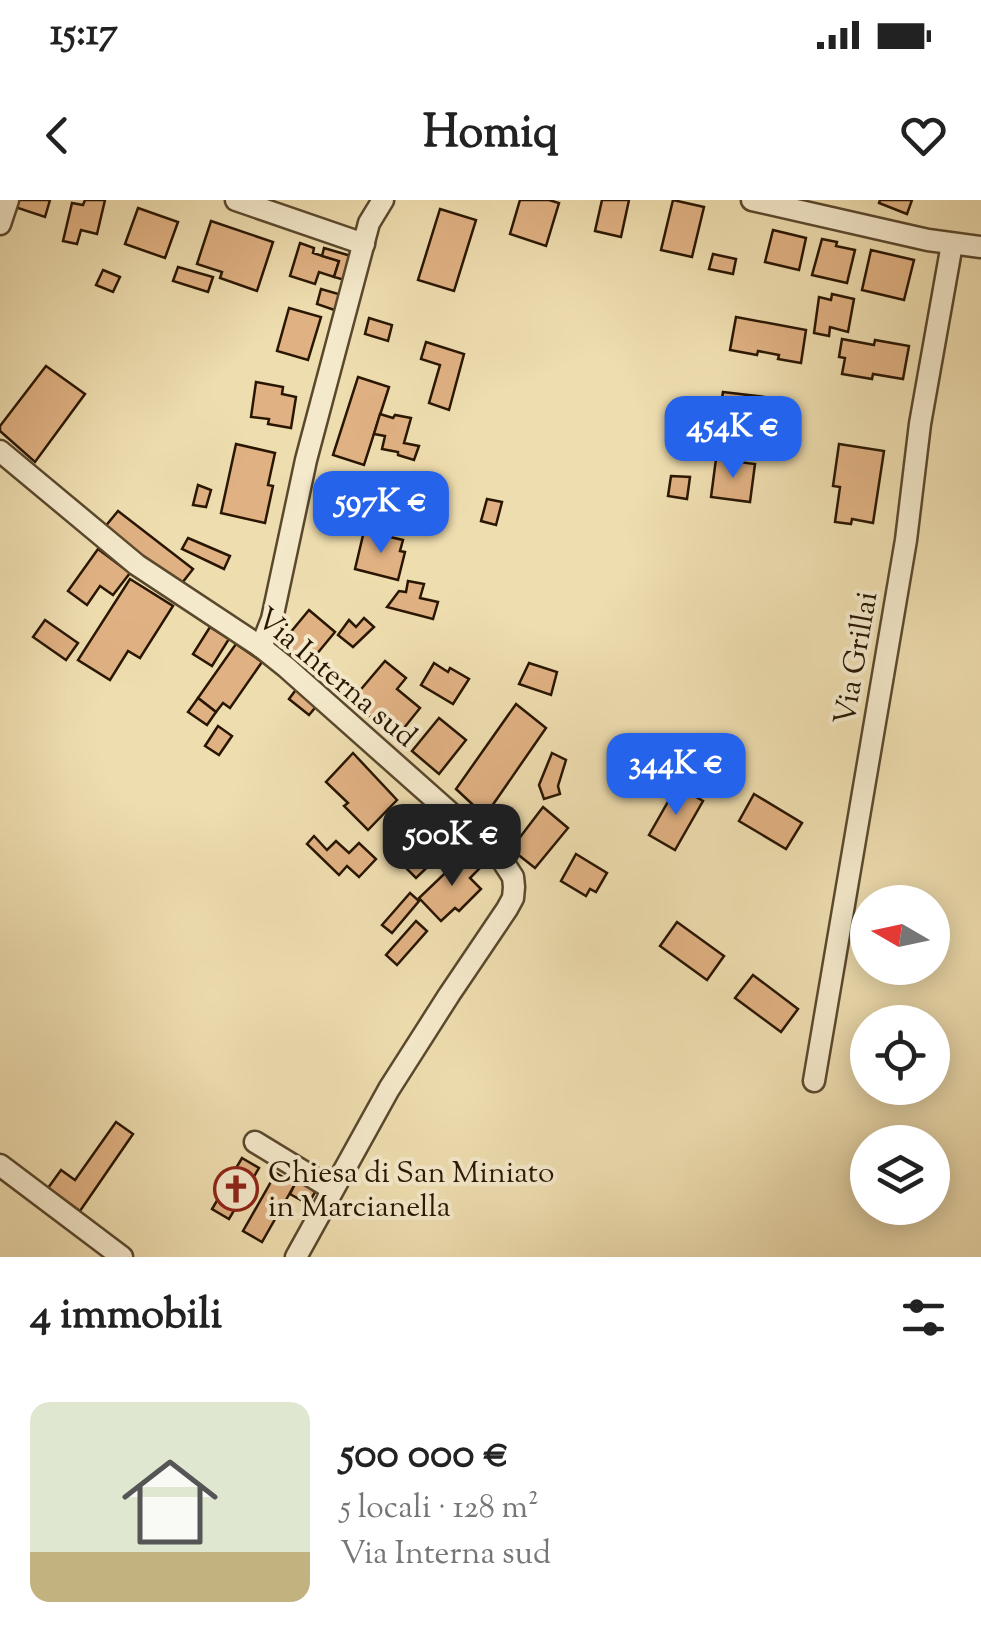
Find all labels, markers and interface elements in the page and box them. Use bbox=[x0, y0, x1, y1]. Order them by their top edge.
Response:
text: 15:17 bbox=[50, 8, 118, 62]
text: Homiq bbox=[423, 103, 558, 168]
icon: back bbox=[30, 108, 85, 163]
icon: heart bbox=[896, 108, 951, 163]
pin: 454K € bbox=[652, 396, 814, 481]
text: 454K € bbox=[687, 405, 779, 451]
pin: 597K € bbox=[300, 471, 462, 556]
text: 597K € bbox=[335, 480, 427, 526]
street label: Via Grillai bbox=[825, 588, 890, 728]
street label: Via Interna sud bbox=[246, 599, 425, 759]
pin: 344K € bbox=[595, 733, 757, 818]
text: 344K € bbox=[629, 742, 723, 788]
pin: 500K € bbox=[371, 804, 533, 889]
text: 500K € bbox=[405, 813, 499, 859]
north arrow bbox=[850, 885, 950, 985]
map controls bbox=[850, 885, 950, 1225]
button: locate bbox=[850, 1005, 950, 1105]
button: layers bbox=[850, 1125, 950, 1225]
place label: Chiesa di San Miniato in Marcianella bbox=[268, 1153, 554, 1230]
church icon: Chiesa di San Miniato in Marcianella bbox=[213, 1166, 259, 1212]
text: 4 immobili bbox=[30, 1287, 222, 1347]
icon: filters bbox=[896, 1290, 951, 1345]
text: 500 000 € bbox=[340, 1426, 509, 1486]
icon: home bbox=[110, 1442, 230, 1562]
text: 5 locali · 128 m² bbox=[340, 1486, 539, 1532]
text: Via Interna sud bbox=[340, 1532, 551, 1578]

